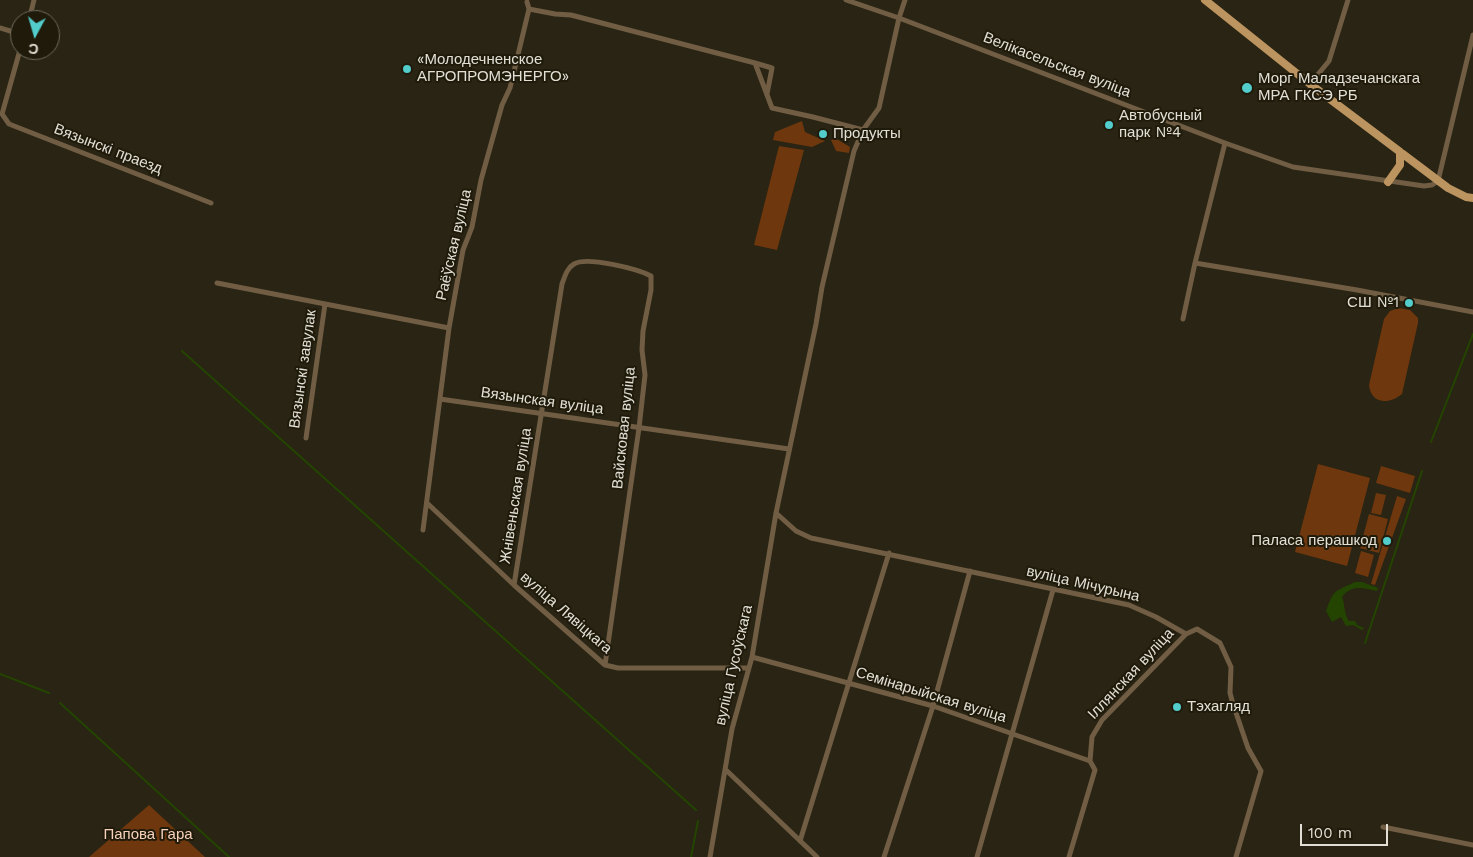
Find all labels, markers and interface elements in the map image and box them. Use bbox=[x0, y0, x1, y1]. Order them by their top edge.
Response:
north arrow bbox=[10, 10, 60, 60]
street label: Велікасельская вуліца bbox=[981, 28, 1133, 102]
text: С bbox=[28, 40, 39, 57]
place label: «Молодечненское АГРОПРОМЭНЕРГО» bbox=[417, 51, 569, 86]
marker: «Молодечненское АГРОПРОМЭНЕРГО» bbox=[401, 63, 413, 75]
place label: Морг Маладзечанскага МРА ГКСЭ РБ bbox=[1258, 70, 1420, 105]
marker: Морг Маладзечанскага МРА ГКСЭ РБ bbox=[1240, 81, 1254, 95]
place label: Автобусный парк №4 bbox=[1119, 107, 1202, 142]
marker: Автобусный парк №4 bbox=[1103, 119, 1115, 131]
street label: Вязынскі праезд bbox=[51, 120, 165, 178]
place label: Продукты bbox=[833, 125, 901, 143]
marker: Продукты bbox=[817, 128, 829, 140]
street label: Раёўская вуліца bbox=[432, 188, 476, 302]
place label: СШ №1 bbox=[1347, 294, 1399, 312]
marker: СШ №1 bbox=[1403, 297, 1415, 309]
street label: Вязынскі завулак bbox=[286, 308, 320, 430]
street label: Вайсковая вуліца bbox=[609, 366, 639, 490]
street label: Вязынская вуліца bbox=[479, 383, 605, 419]
street label: Жнівеньская вуліца bbox=[496, 427, 536, 565]
place label: Паласа перашкод bbox=[1251, 532, 1377, 550]
marker: Паласа перашкод bbox=[1381, 535, 1393, 547]
street label: вуліца Мічурына bbox=[1025, 562, 1141, 606]
street label: вуліца Лявіцкага bbox=[517, 568, 615, 658]
street label: вуліца Гусоўскага bbox=[711, 603, 757, 727]
street label: Іллянская вуліца bbox=[1084, 625, 1178, 723]
street label: Семінарыйская вуліца bbox=[853, 663, 1009, 727]
place label: Тэхагляд bbox=[1187, 698, 1250, 716]
marker: Тэхагляд bbox=[1171, 701, 1183, 713]
scale bar bbox=[1303, 814, 1390, 846]
text: 100 m bbox=[1308, 824, 1352, 842]
park label: Папова Гара bbox=[103, 826, 193, 844]

